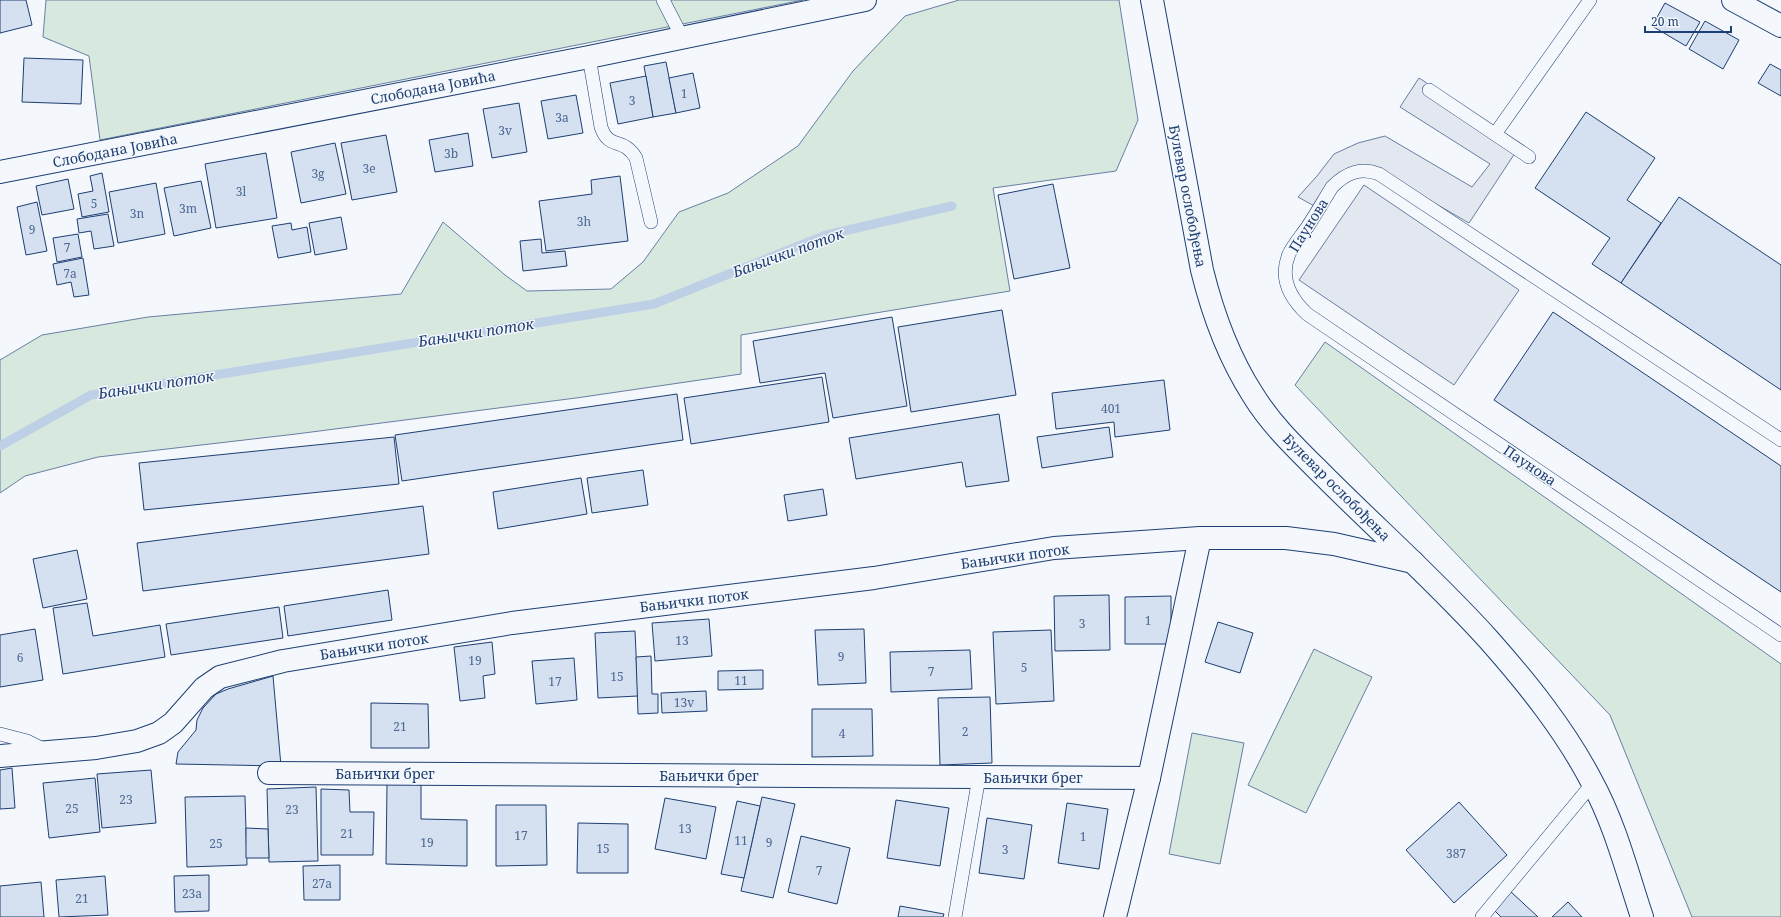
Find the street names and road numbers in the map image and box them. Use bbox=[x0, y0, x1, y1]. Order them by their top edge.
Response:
street label: Слободана Јовића bbox=[369, 66, 497, 108]
street label: Булевар ослобођења bbox=[1165, 123, 1211, 269]
street label: Слободана Јовића bbox=[51, 129, 179, 171]
street label: Паунова bbox=[1284, 194, 1332, 256]
street label: Булевар ослобођења bbox=[1279, 429, 1395, 545]
street label: Паунова bbox=[1500, 440, 1560, 490]
street label: Бањички поток bbox=[959, 539, 1071, 573]
street label: Бањички поток bbox=[639, 584, 750, 616]
street label: Бањички поток bbox=[318, 628, 430, 664]
street label: Бањички брег bbox=[335, 764, 435, 783]
street label: Бањички брег bbox=[659, 766, 759, 785]
street label: Бањички брег bbox=[983, 768, 1083, 787]

